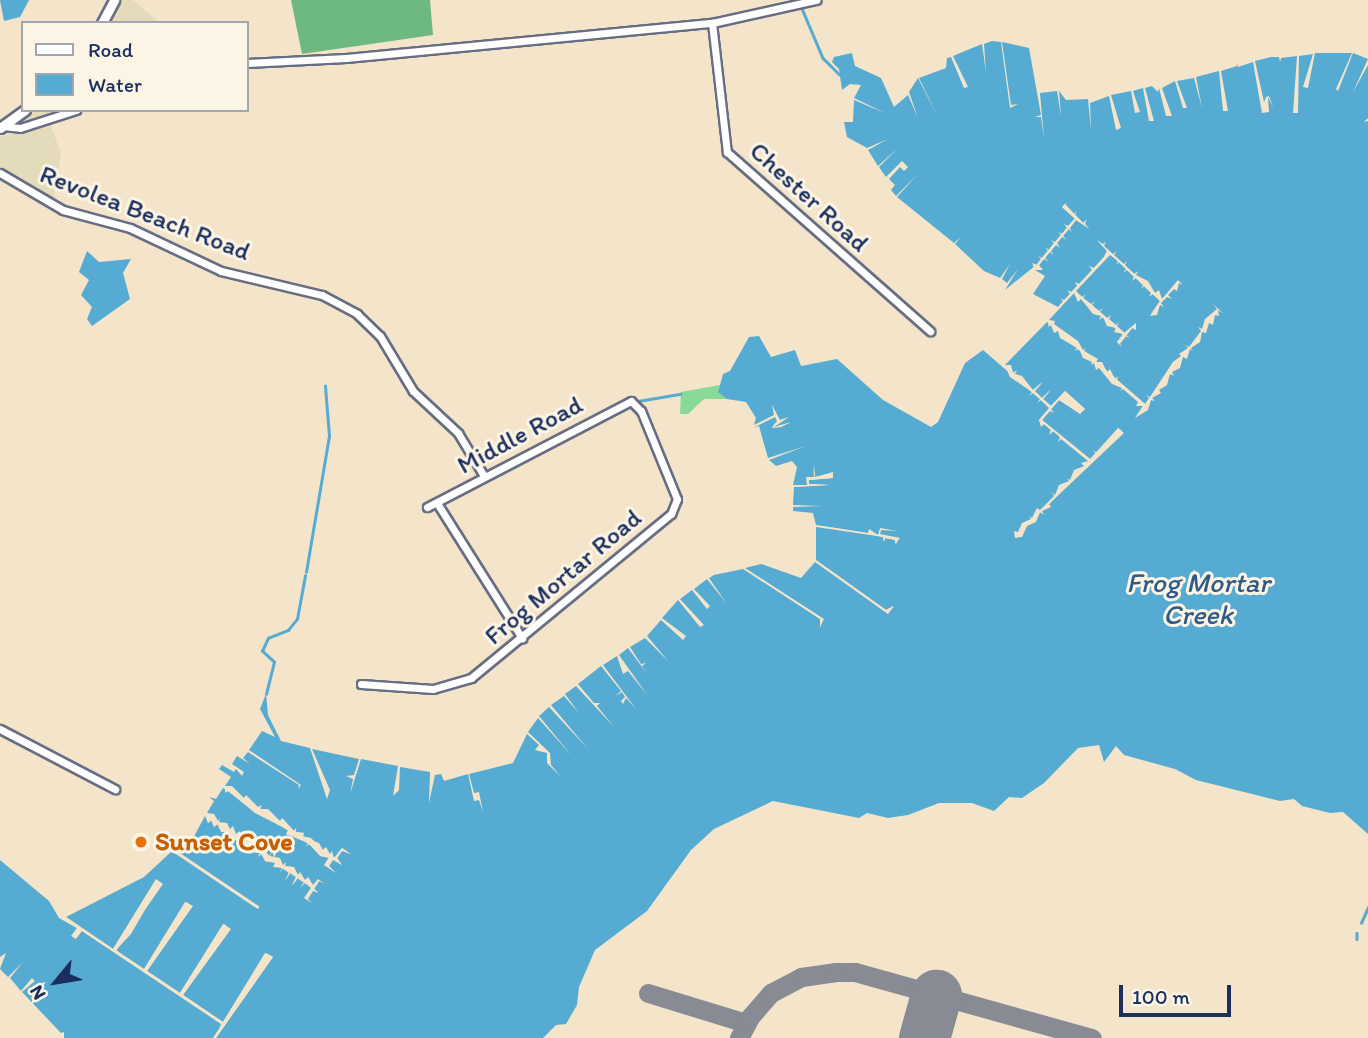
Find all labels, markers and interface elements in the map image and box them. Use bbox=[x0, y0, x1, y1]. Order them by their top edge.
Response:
legend bbox=[21, 21, 248, 112]
text: Road bbox=[88, 37, 133, 62]
text: Water bbox=[88, 72, 142, 97]
street label: Chester Road bbox=[743, 136, 875, 258]
street label: Revolea Beach Road bbox=[36, 159, 254, 267]
street label: Middle Road bbox=[452, 389, 588, 481]
street label: Frog Mortar Road bbox=[478, 503, 648, 651]
water label: Frog Mortar Creek bbox=[1127, 565, 1269, 631]
place label: Sunset Cove bbox=[155, 826, 293, 858]
marker: Sunset Cove bbox=[133, 834, 149, 850]
north arrow bbox=[21, 947, 91, 1017]
scale bar bbox=[1123, 972, 1235, 1016]
text: N bbox=[24, 981, 51, 1004]
text: 100 m bbox=[1132, 984, 1190, 1009]

